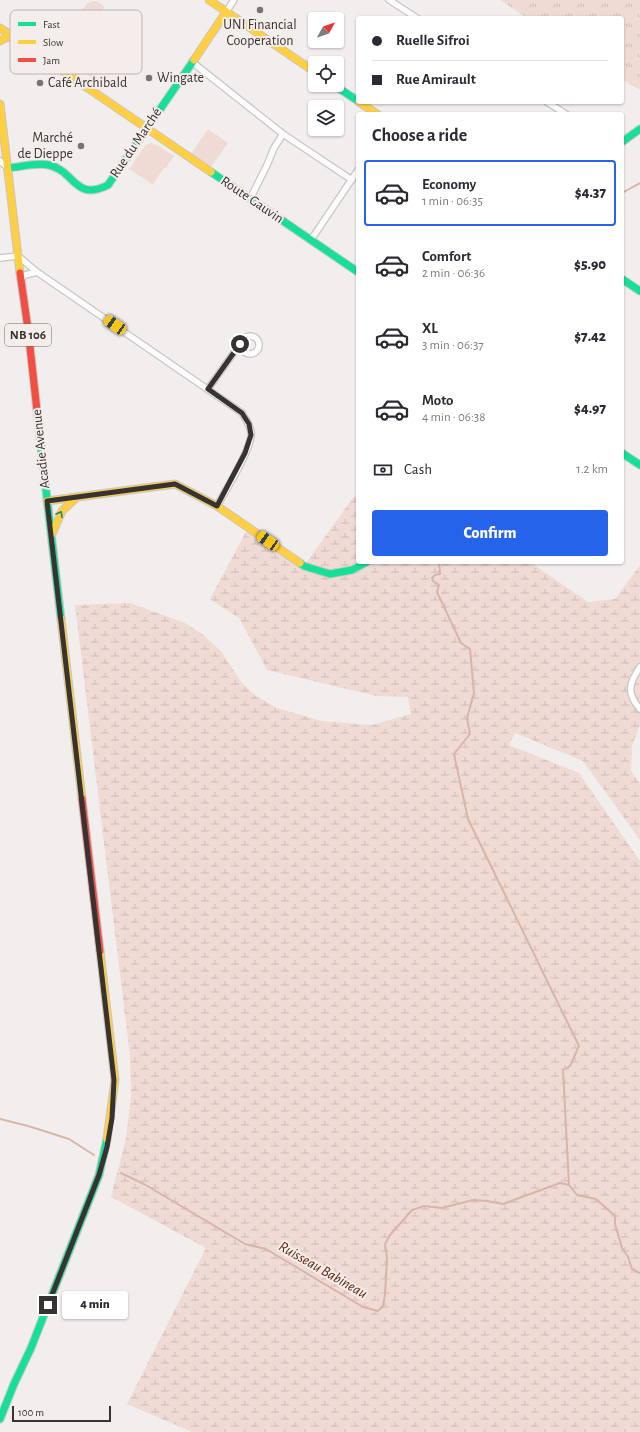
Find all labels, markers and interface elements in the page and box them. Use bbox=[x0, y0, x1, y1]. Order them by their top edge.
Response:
marker: UNI Financial Cooperation bbox=[255, 5, 265, 15]
legend bbox=[10, 10, 142, 74]
north arrow bbox=[308, 12, 344, 48]
map controls bbox=[308, 12, 344, 136]
place label: UNI Financial Cooperation bbox=[223, 18, 297, 48]
text: Fast bbox=[43, 19, 61, 30]
text: Ruelle Sifroi bbox=[396, 33, 470, 48]
text: Slow bbox=[43, 37, 64, 48]
text: Jam bbox=[43, 55, 60, 66]
button: locate bbox=[308, 56, 344, 92]
place label: Wingate bbox=[157, 71, 204, 85]
text: Rue Amirault bbox=[396, 72, 476, 87]
marker: Wingate bbox=[144, 73, 154, 83]
place label: Café Archibald bbox=[48, 76, 127, 90]
marker: Café Archibald bbox=[35, 78, 45, 88]
button: layers bbox=[308, 100, 344, 136]
street label: Rue du Marché bbox=[108, 106, 164, 180]
text: Choose a ride bbox=[372, 127, 467, 145]
place label: Marché de Dieppe bbox=[17, 131, 73, 161]
marker: Marché de Dieppe bbox=[76, 141, 86, 151]
street label: Route Gauvin bbox=[218, 174, 286, 226]
icon: car bbox=[374, 175, 410, 211]
text: Economy bbox=[422, 177, 476, 192]
text: $4.37 bbox=[575, 185, 606, 200]
text: 1 min · 06:35 bbox=[422, 195, 483, 208]
icon: car bbox=[374, 247, 410, 283]
text: Comfort bbox=[422, 249, 471, 264]
text: $5.90 bbox=[574, 257, 606, 272]
text: 2 min · 06:36 bbox=[422, 267, 485, 280]
car bbox=[102, 313, 128, 337]
icon: car bbox=[374, 319, 410, 355]
text: XL bbox=[422, 321, 438, 336]
road number: NB 106 bbox=[5, 324, 51, 346]
text: $7.42 bbox=[574, 329, 606, 344]
route start bbox=[231, 335, 249, 353]
text: 3 min · 06:37 bbox=[422, 339, 484, 352]
icon: car bbox=[374, 391, 410, 427]
text: Moto bbox=[422, 393, 454, 408]
text: $4.97 bbox=[574, 401, 606, 416]
street label: Acadie Avenue bbox=[30, 409, 52, 489]
text: 4 min · 06:38 bbox=[422, 411, 485, 424]
icon: cash bbox=[372, 459, 394, 481]
text: Cash bbox=[404, 462, 432, 477]
text: 1.2 km bbox=[576, 463, 608, 476]
button: Confirm bbox=[372, 510, 608, 556]
one-way arrow bbox=[56, 512, 63, 519]
car bbox=[255, 529, 281, 553]
water label: Ruisseau Babineau bbox=[276, 1239, 370, 1301]
callout: 4 min bbox=[62, 1291, 128, 1319]
route end bbox=[39, 1296, 57, 1314]
text: 4 min bbox=[80, 1298, 110, 1311]
scale bar bbox=[12, 1404, 111, 1423]
text: 100 m bbox=[18, 1407, 44, 1418]

